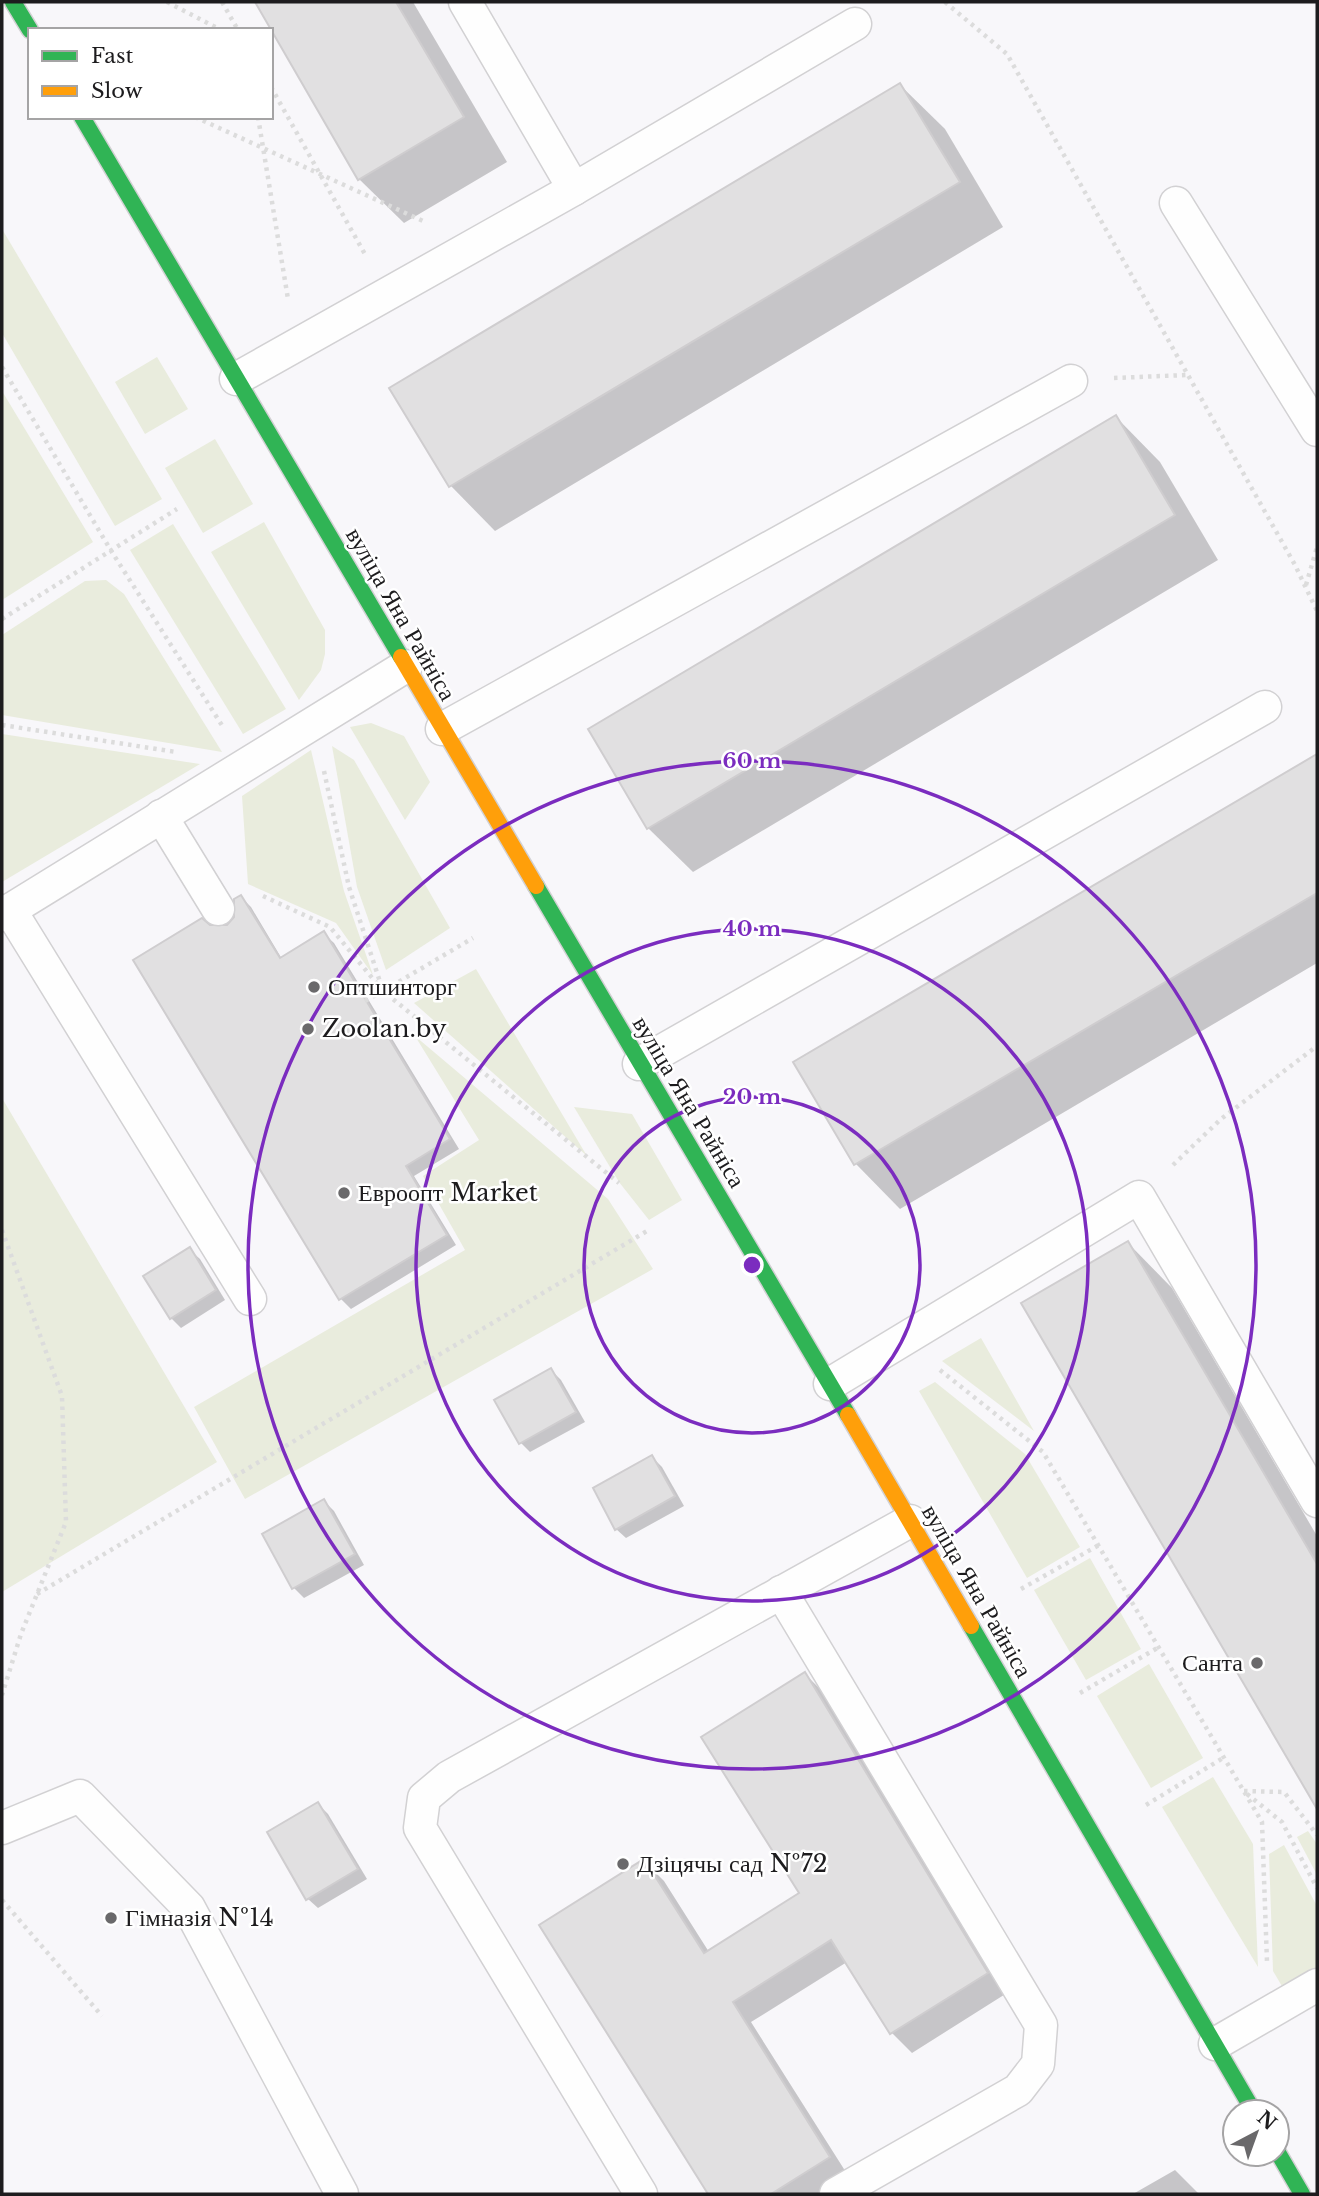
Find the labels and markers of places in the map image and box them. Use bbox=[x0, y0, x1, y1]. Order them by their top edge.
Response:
place label: Оптшинторг bbox=[328, 972, 457, 1001]
marker: Оптшинторг bbox=[306, 979, 322, 995]
place label: Zoolan.by bbox=[322, 1014, 447, 1043]
marker: Zoolan.by bbox=[300, 1021, 316, 1037]
place label: Евроопт Market bbox=[358, 1178, 538, 1207]
marker: Евроопт Market bbox=[336, 1185, 352, 1201]
centre of rings bbox=[740, 1253, 764, 1277]
place label: Санта bbox=[1182, 1648, 1243, 1677]
marker: Санта bbox=[1249, 1655, 1265, 1671]
place label: Дзіцячы сад №72 bbox=[637, 1849, 827, 1878]
marker: Дзіцячы сад №72 bbox=[615, 1856, 631, 1872]
place label: Гімназія №14 bbox=[125, 1903, 274, 1932]
marker: Гімназія №14 bbox=[103, 1910, 119, 1926]

